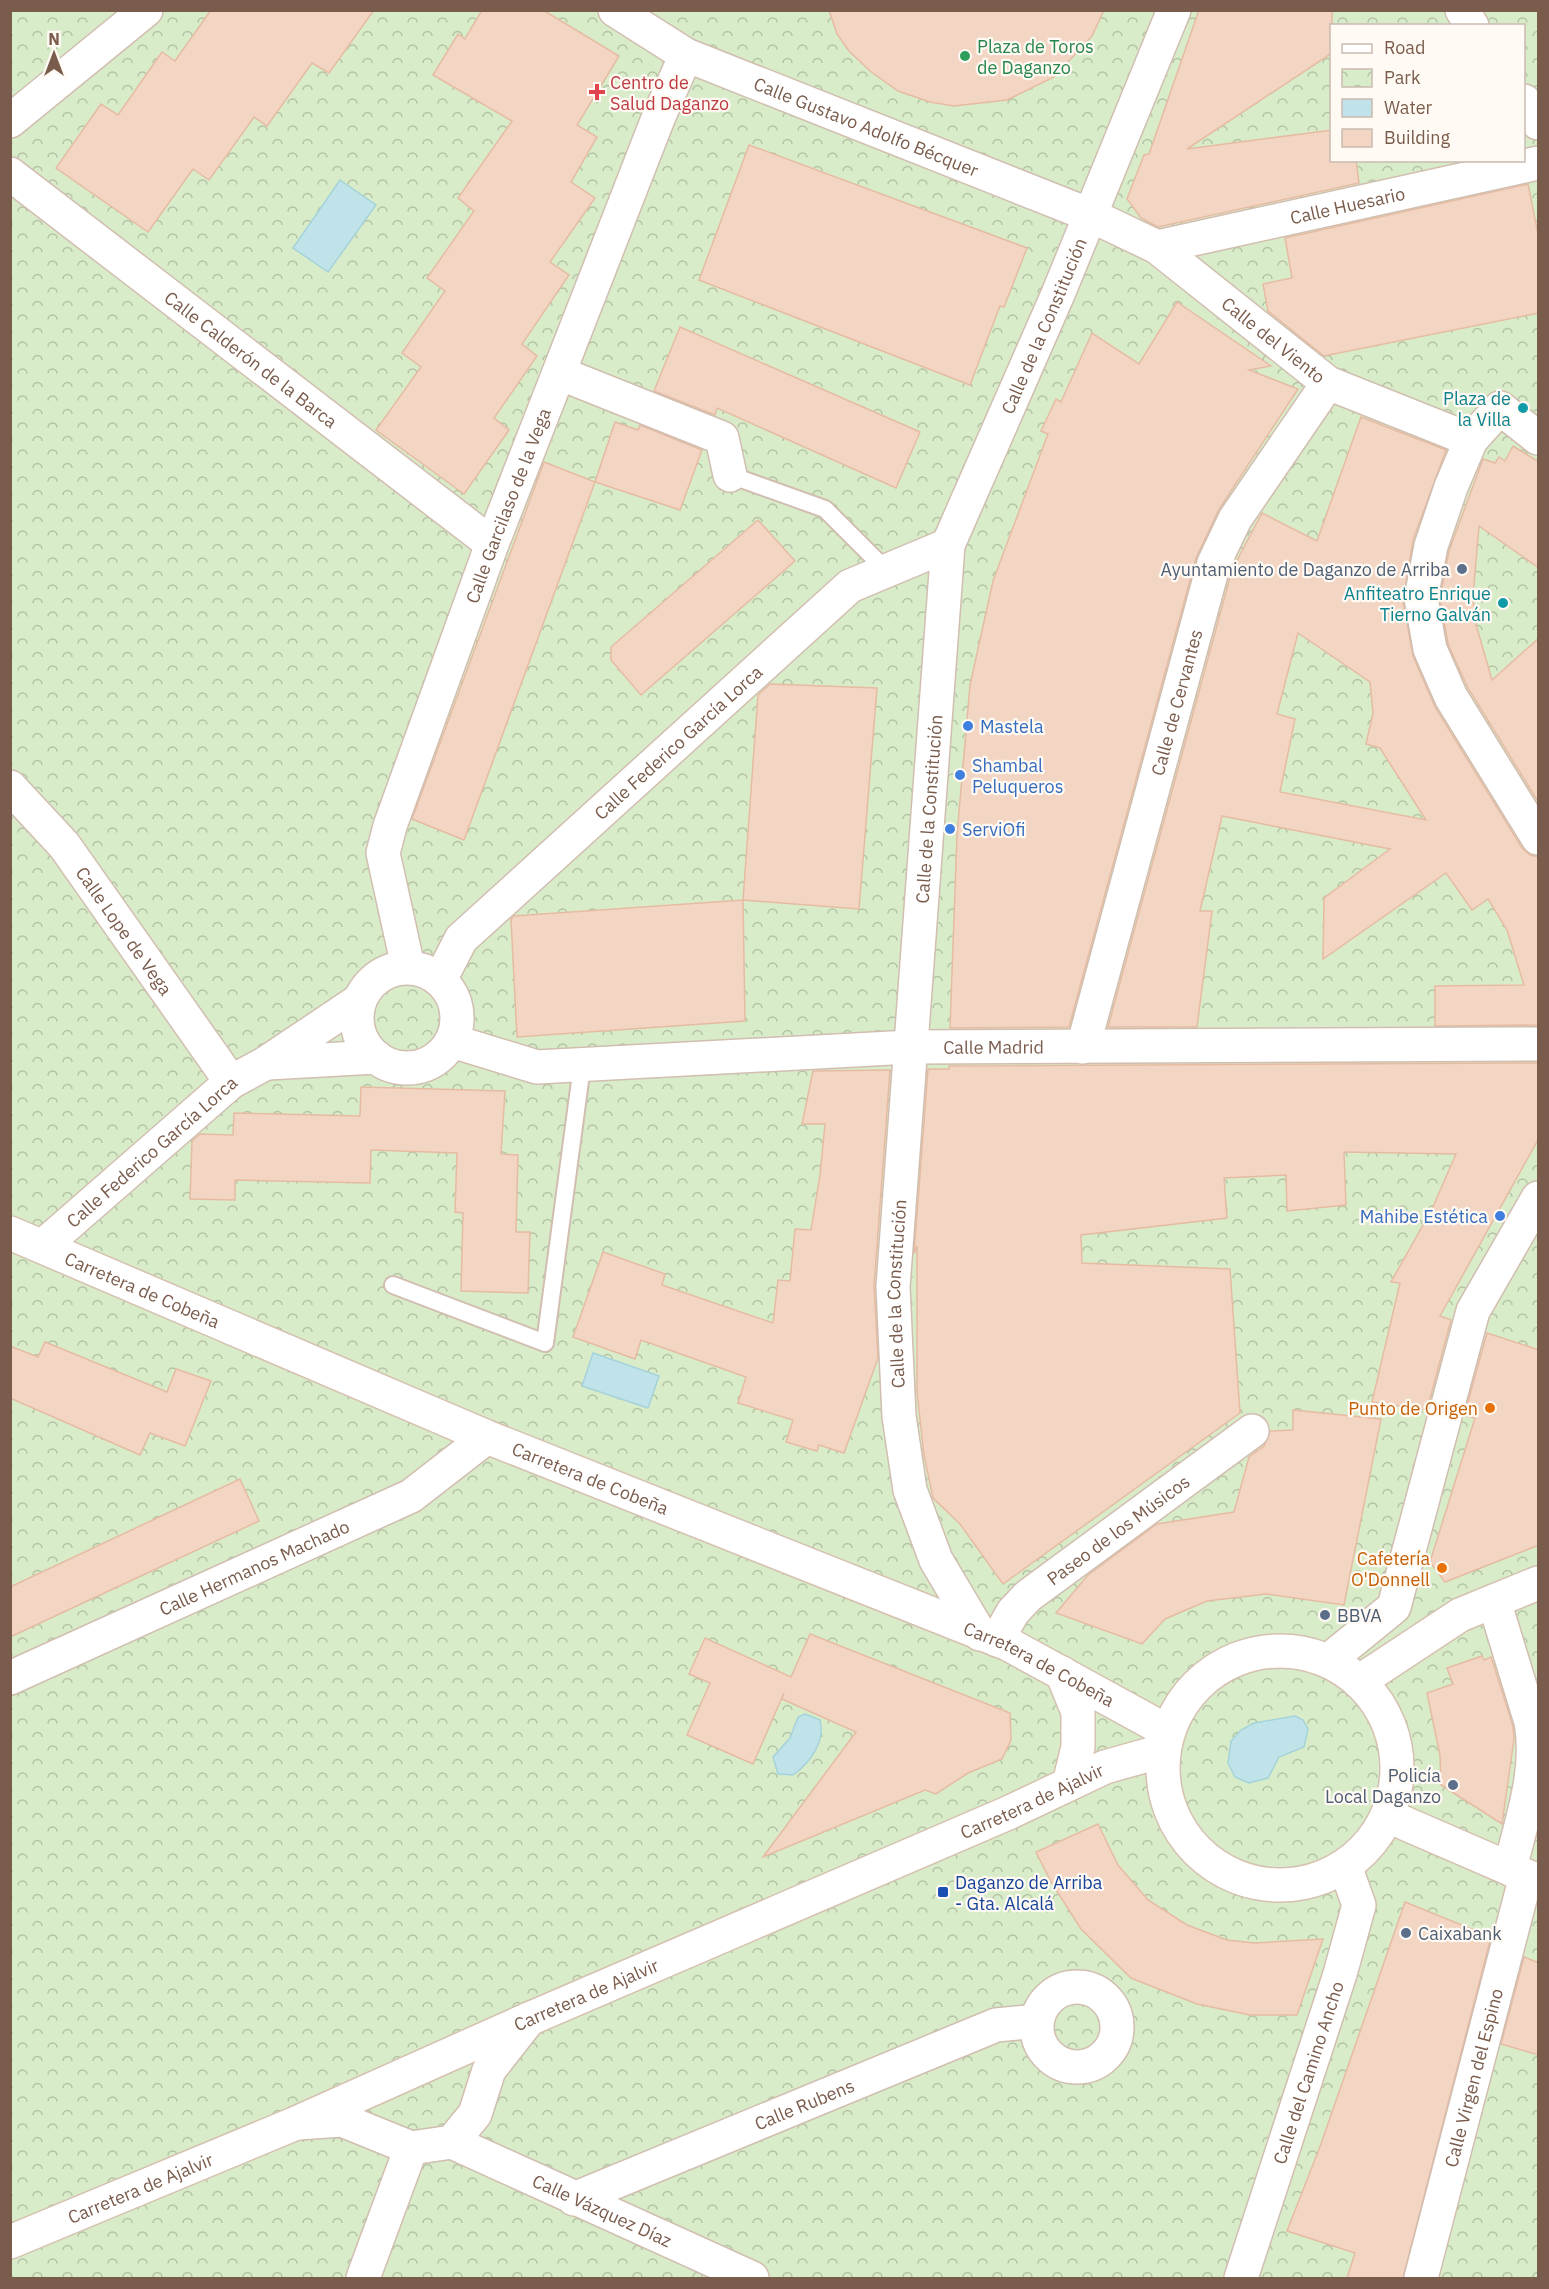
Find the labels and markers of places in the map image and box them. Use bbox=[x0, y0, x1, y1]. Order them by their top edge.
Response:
place label: Plaza de Toros de Daganzo bbox=[977, 35, 1094, 79]
marker: Plaza de Toros de Daganzo bbox=[958, 49, 972, 63]
place label: Centro de Salud Daganzo bbox=[610, 71, 729, 115]
marker: Centro de Salud Daganzo bbox=[588, 83, 606, 101]
place label: Plaza de la Villa bbox=[1443, 387, 1511, 431]
marker: Plaza de la Villa bbox=[1516, 401, 1530, 415]
place label: Ayuntamiento de Daganzo de Arriba bbox=[1161, 558, 1450, 581]
marker: Ayuntamiento de Daganzo de Arriba bbox=[1455, 562, 1469, 576]
place label: Anfiteatro Enrique Tierno Galván bbox=[1344, 582, 1491, 626]
marker: Anfiteatro Enrique Tierno Galván bbox=[1496, 596, 1510, 610]
place label: Mastela bbox=[980, 715, 1044, 738]
marker: Mastela bbox=[961, 719, 975, 733]
place label: Shambal Peluqueros bbox=[972, 754, 1063, 798]
marker: Shambal Peluqueros bbox=[953, 768, 967, 782]
place label: ServiOfi bbox=[962, 818, 1025, 841]
marker: ServiOfi bbox=[943, 822, 957, 836]
place label: Mahibe Estética bbox=[1360, 1205, 1488, 1228]
marker: Mahibe Estética bbox=[1493, 1209, 1507, 1223]
place label: Punto de Origen bbox=[1348, 1397, 1478, 1420]
marker: Punto de Origen bbox=[1483, 1401, 1497, 1415]
place label: Cafetería O'Donnell bbox=[1351, 1547, 1430, 1591]
marker: Cafetería O'Donnell bbox=[1435, 1561, 1449, 1575]
place label: BBVA bbox=[1337, 1604, 1382, 1627]
marker: BBVA bbox=[1318, 1608, 1332, 1622]
place label: Policía Local Daganzo bbox=[1325, 1764, 1441, 1808]
marker: Policía Local Daganzo bbox=[1446, 1778, 1460, 1792]
place label: Daganzo de Arriba - Gta. Alcalá bbox=[955, 1871, 1103, 1915]
marker: Daganzo de Arriba - Gta. Alcalá bbox=[936, 1885, 950, 1899]
place label: Caixabank bbox=[1418, 1922, 1502, 1945]
marker: Caixabank bbox=[1399, 1926, 1413, 1940]

